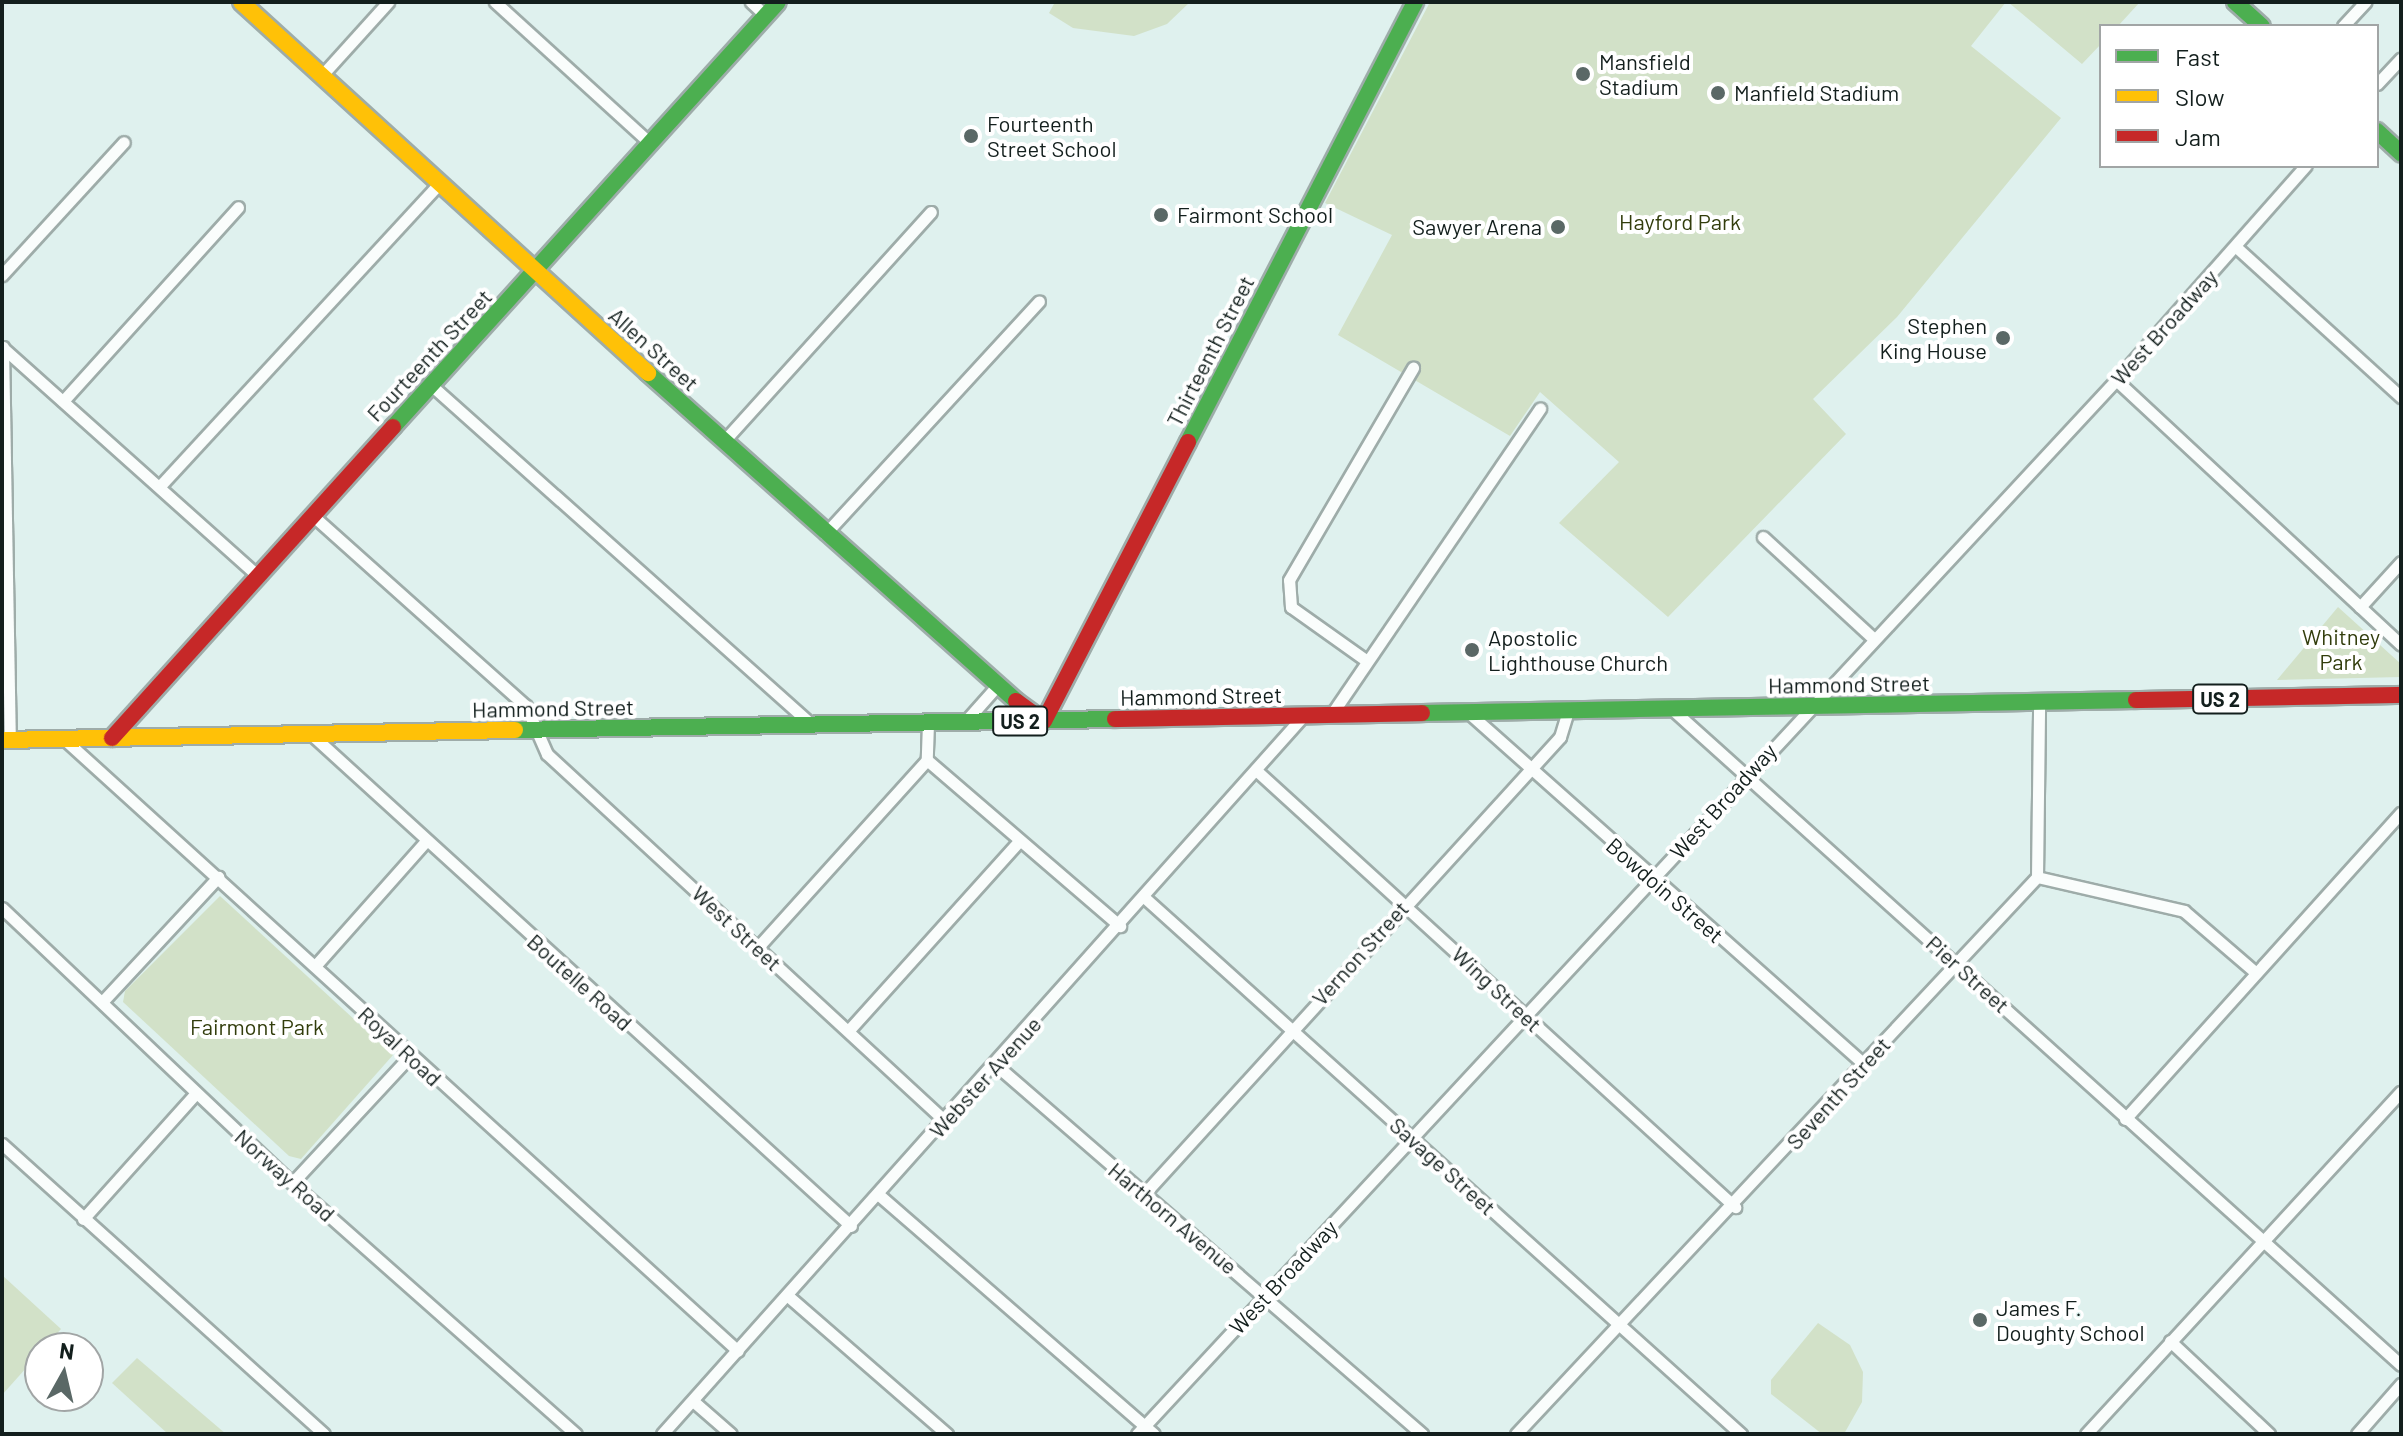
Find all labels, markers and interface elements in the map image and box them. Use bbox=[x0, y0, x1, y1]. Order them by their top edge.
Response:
legend bbox=[2099, 24, 2379, 168]
text: Fast bbox=[2175, 42, 2220, 71]
place label: Mansfield Stadium bbox=[1599, 48, 1691, 100]
marker: Mansfield Stadium bbox=[1574, 65, 1592, 83]
place label: Manfield Stadium bbox=[1734, 80, 1899, 106]
text: Slow bbox=[2175, 82, 2224, 111]
marker: Manfield Stadium bbox=[1709, 84, 1727, 102]
place label: Fourteenth Street School bbox=[987, 110, 1116, 162]
text: Jam bbox=[2175, 122, 2221, 151]
marker: Fourteenth Street School bbox=[962, 127, 980, 145]
place label: Fairmont School bbox=[1177, 202, 1333, 228]
marker: Fairmont School bbox=[1152, 206, 1170, 224]
park label: Hayford Park bbox=[1619, 209, 1741, 235]
place label: Sawyer Arena bbox=[1412, 214, 1542, 240]
marker: Sawyer Arena bbox=[1549, 218, 1567, 236]
street label: West Broadway bbox=[2105, 264, 2223, 390]
street label: Thirteenth Street bbox=[1161, 271, 1259, 431]
street label: Fourteenth Street bbox=[361, 283, 497, 427]
street label: Allen Street bbox=[604, 302, 704, 396]
place label: Stephen King House bbox=[1879, 312, 1987, 364]
marker: Stephen King House bbox=[1994, 329, 2012, 347]
park label: Whitney Park bbox=[2302, 623, 2380, 674]
place label: Apostolic Lighthouse Church bbox=[1488, 624, 1668, 676]
marker: Apostolic Lighthouse Church bbox=[1463, 641, 1481, 659]
street label: Hammond Street bbox=[1768, 669, 1930, 699]
street label: Hammond Street bbox=[1120, 681, 1282, 711]
road number: US 2 bbox=[2192, 683, 2248, 715]
street label: Hammond Street bbox=[472, 693, 634, 723]
road number: US 2 bbox=[992, 705, 1048, 737]
street label: West Broadway bbox=[1664, 738, 1782, 864]
street label: Bowdoin Street bbox=[1601, 832, 1729, 948]
street label: West Street bbox=[687, 880, 787, 976]
street label: Vernon Street bbox=[1306, 895, 1414, 1011]
street label: Boutelle Road bbox=[522, 928, 638, 1036]
street label: Pier Street bbox=[1921, 930, 2015, 1018]
street label: Wing Street bbox=[1447, 941, 1547, 1037]
street label: Royal Road bbox=[353, 1001, 447, 1091]
street label: Webster Avenue bbox=[924, 1011, 1046, 1143]
park label: Fairmont Park bbox=[190, 1014, 324, 1040]
street label: Seventh Street bbox=[1781, 1031, 1895, 1155]
street label: Savage Street bbox=[1385, 1112, 1501, 1220]
street label: Norway Road bbox=[230, 1123, 340, 1227]
street label: Harthorn Avenue bbox=[1103, 1157, 1243, 1279]
street label: West Broadway bbox=[1223, 1214, 1343, 1340]
place label: James F. Doughty School bbox=[1996, 1294, 2145, 1346]
marker: James F. Doughty School bbox=[1971, 1311, 1989, 1329]
north arrow bbox=[24, 1332, 104, 1412]
text: N bbox=[58, 1336, 76, 1364]

